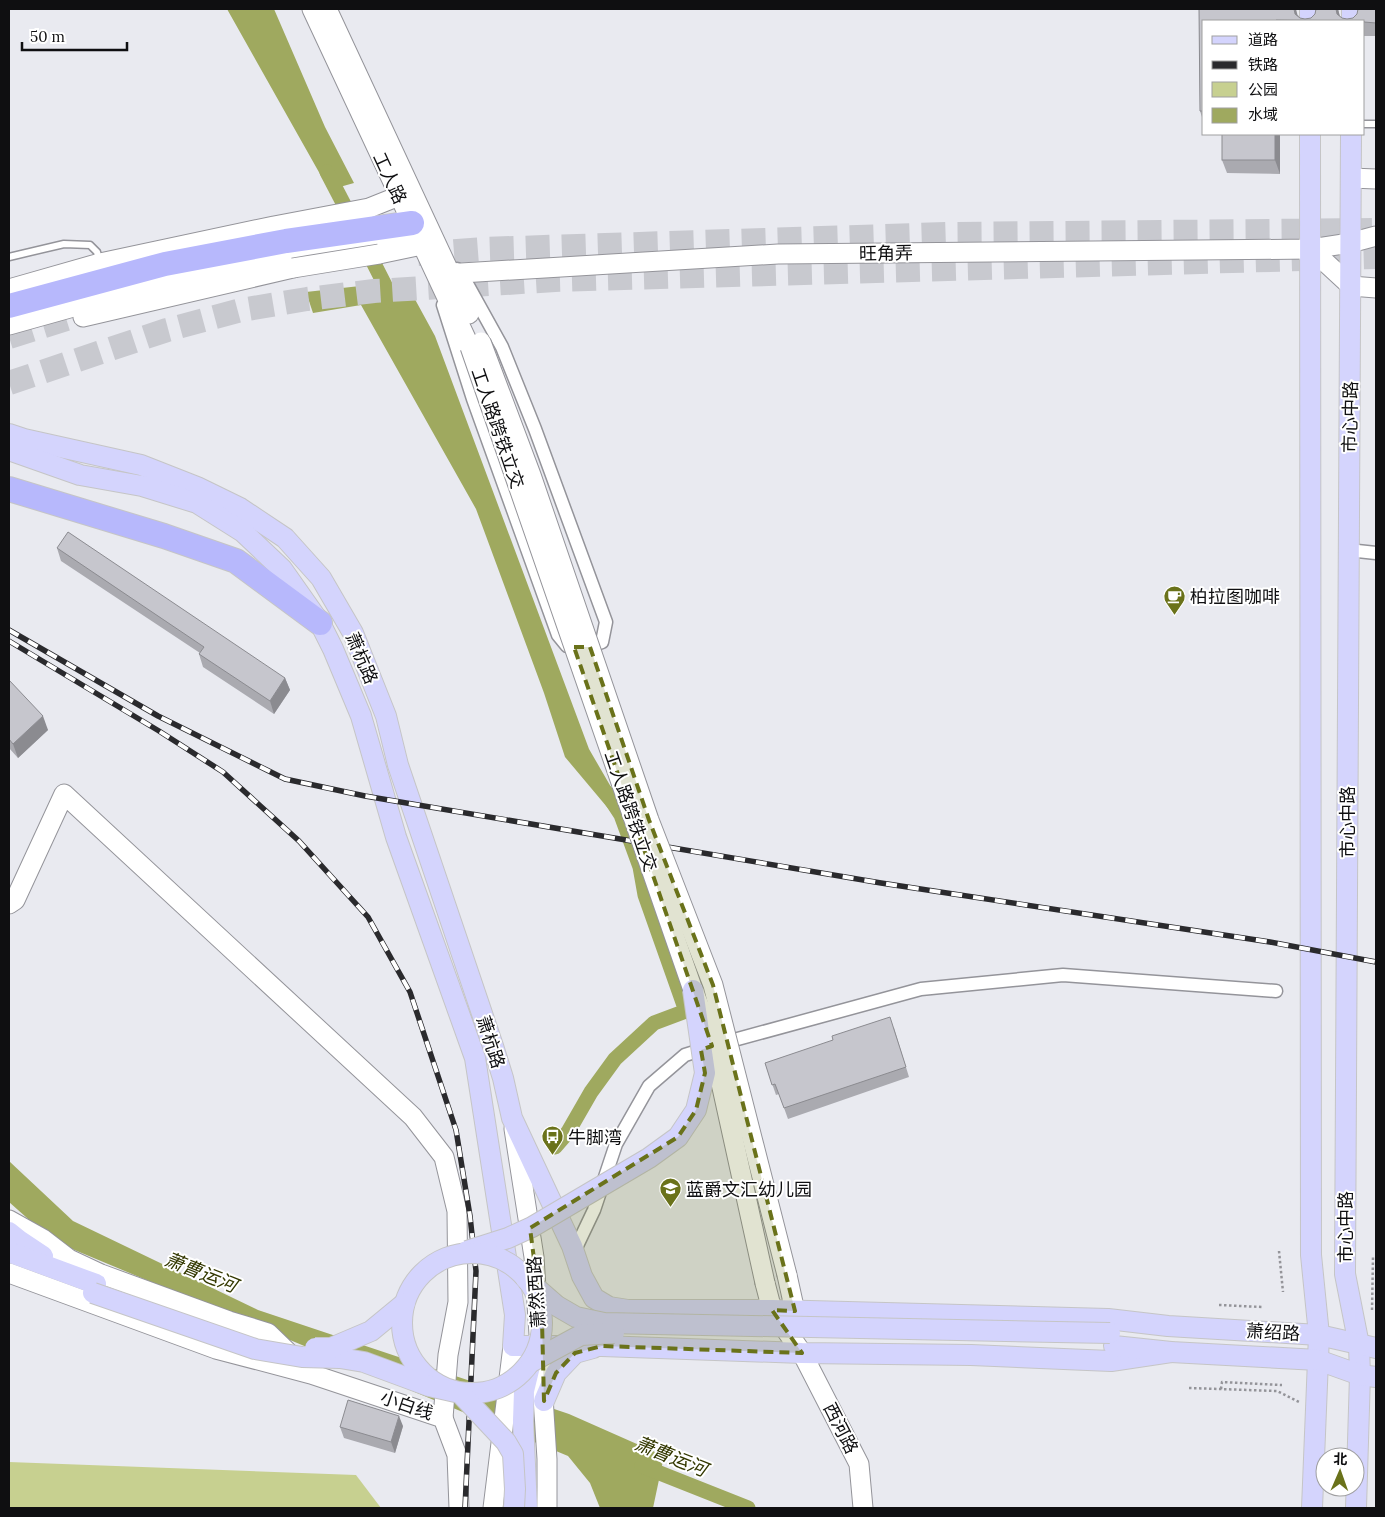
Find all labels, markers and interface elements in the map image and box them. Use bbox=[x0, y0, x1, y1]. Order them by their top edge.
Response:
scale bar bbox=[22, 20, 128, 52]
legend bbox=[1202, 20, 1365, 135]
text: 50 m bbox=[30, 27, 65, 46]
text: 道路 bbox=[1248, 30, 1278, 49]
text: 铁路 bbox=[1248, 55, 1278, 74]
text: 公园 bbox=[1248, 80, 1278, 99]
text: 水域 bbox=[1248, 105, 1278, 124]
street label: 工人路 bbox=[368, 149, 412, 207]
street label: 旺角弄 bbox=[859, 241, 913, 265]
street label: 工人路跨铁立交 bbox=[467, 365, 529, 491]
street label: 市心中路 bbox=[1338, 381, 1362, 453]
cafe icon: 柏拉图咖啡 bbox=[1162, 584, 1186, 615]
place label: 柏拉图咖啡 bbox=[1190, 585, 1280, 608]
street label: 萧杭路 bbox=[341, 629, 383, 687]
street label: 工人路跨铁立交 bbox=[600, 748, 662, 874]
street label: 市心中路 bbox=[1336, 786, 1359, 858]
street label: 萧杭路 bbox=[472, 1013, 510, 1071]
bus stop icon: 牛脚湾 bbox=[540, 1125, 564, 1156]
place label: 牛脚湾 bbox=[568, 1126, 622, 1149]
school or university icon: 蓝爵文汇幼儿园 bbox=[658, 1177, 682, 1208]
place label: 蓝爵文汇幼儿园 bbox=[686, 1178, 812, 1201]
street label: 市心中路 bbox=[1334, 1191, 1357, 1263]
water label: 萧曹运河 bbox=[161, 1247, 244, 1299]
street label: 萧然西路 bbox=[522, 1255, 550, 1329]
street label: 萧绍路 bbox=[1245, 1319, 1301, 1345]
street label: 小白线 bbox=[378, 1385, 436, 1425]
street label: 西河路 bbox=[818, 1399, 864, 1457]
water label: 萧曹运河 bbox=[631, 1431, 714, 1483]
north arrow bbox=[1315, 1447, 1365, 1497]
text: 北 bbox=[1333, 1450, 1348, 1468]

